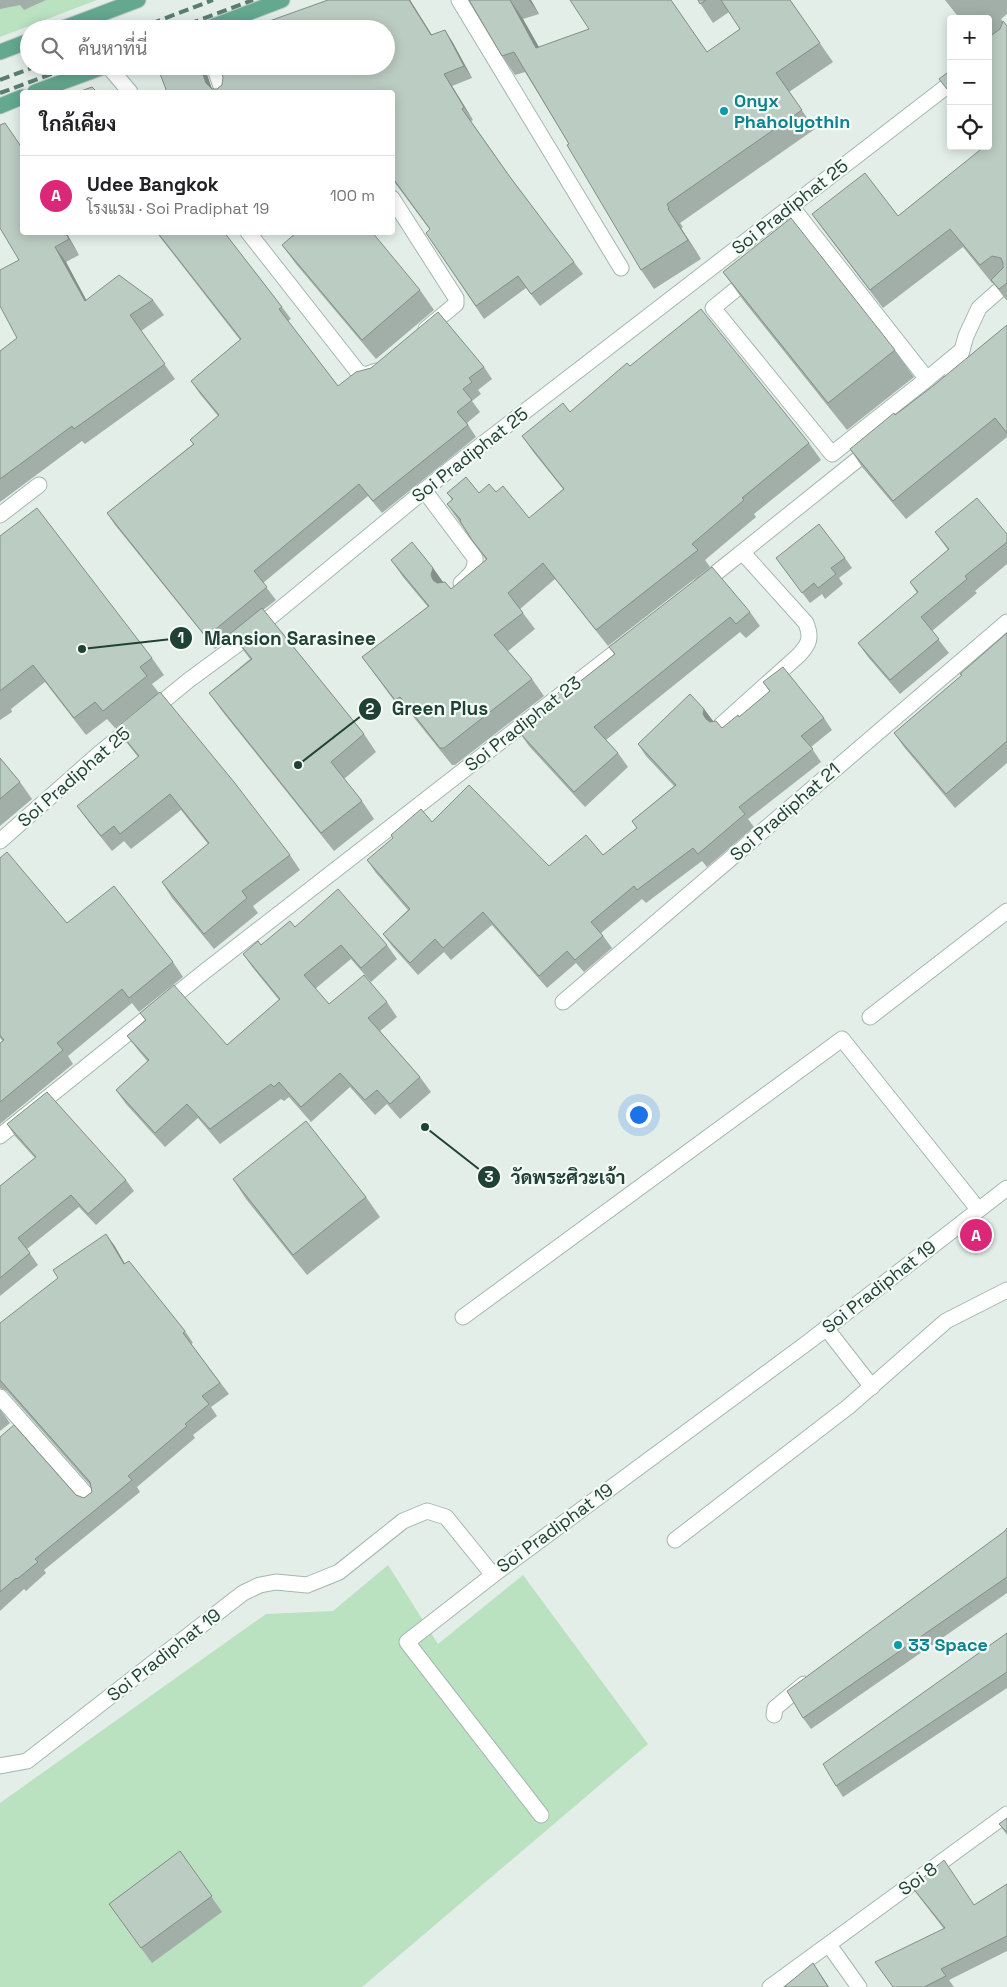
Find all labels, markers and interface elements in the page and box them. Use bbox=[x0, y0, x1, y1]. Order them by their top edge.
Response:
map controls bbox=[947, 15, 992, 150]
button: + bbox=[947, 15, 992, 60]
search box bbox=[20, 20, 395, 75]
icon: search bbox=[38, 34, 66, 62]
text: ค้นหาที่นี่ bbox=[78, 36, 147, 61]
button: − bbox=[947, 60, 992, 105]
place label: Onyx Phaholyothin bbox=[734, 89, 850, 133]
marker: Onyx Phaholyothin bbox=[718, 105, 730, 117]
button: locate bbox=[947, 105, 992, 150]
text: ใกล้เคียง bbox=[40, 110, 116, 137]
street label: Soi Pradiphat 25 bbox=[727, 154, 853, 259]
text: Udee Bangkok bbox=[87, 172, 219, 197]
text: A bbox=[51, 185, 61, 206]
text: 100 m bbox=[330, 185, 375, 206]
text: โรงแรม · Soi Pradiphat 19 bbox=[87, 198, 269, 219]
street label: Soi Pradiphat 25 bbox=[407, 402, 533, 507]
callout: Mansion Sarasinee bbox=[169, 621, 386, 655]
text: Mansion Sarasinee bbox=[204, 626, 376, 651]
text: 1 bbox=[178, 628, 184, 647]
street label: Soi Pradiphat 23 bbox=[460, 671, 586, 776]
callout: Green Plus bbox=[357, 692, 499, 726]
text: Green Plus bbox=[392, 696, 488, 721]
text: 2 bbox=[366, 699, 375, 718]
street label: Soi Pradiphat 25 bbox=[13, 722, 135, 832]
street label: Soi Pradiphat 21 bbox=[725, 758, 844, 866]
your location bbox=[626, 1102, 652, 1128]
callout: วัดพระศิวะเจ้า bbox=[476, 1160, 636, 1194]
text: วัดพระศิวะเจ้า bbox=[511, 1165, 625, 1190]
text: 3 bbox=[484, 1167, 494, 1186]
pin: A bbox=[960, 1216, 992, 1254]
street label: Soi Pradiphat 19 bbox=[817, 1235, 940, 1338]
street label: Soi Pradiphat 19 bbox=[492, 1478, 617, 1578]
street label: Soi Pradiphat 19 bbox=[102, 1603, 225, 1706]
place label: 33 Space bbox=[908, 1633, 988, 1656]
marker: 33 Space bbox=[892, 1639, 904, 1651]
street label: Soi 8 bbox=[894, 1857, 942, 1900]

